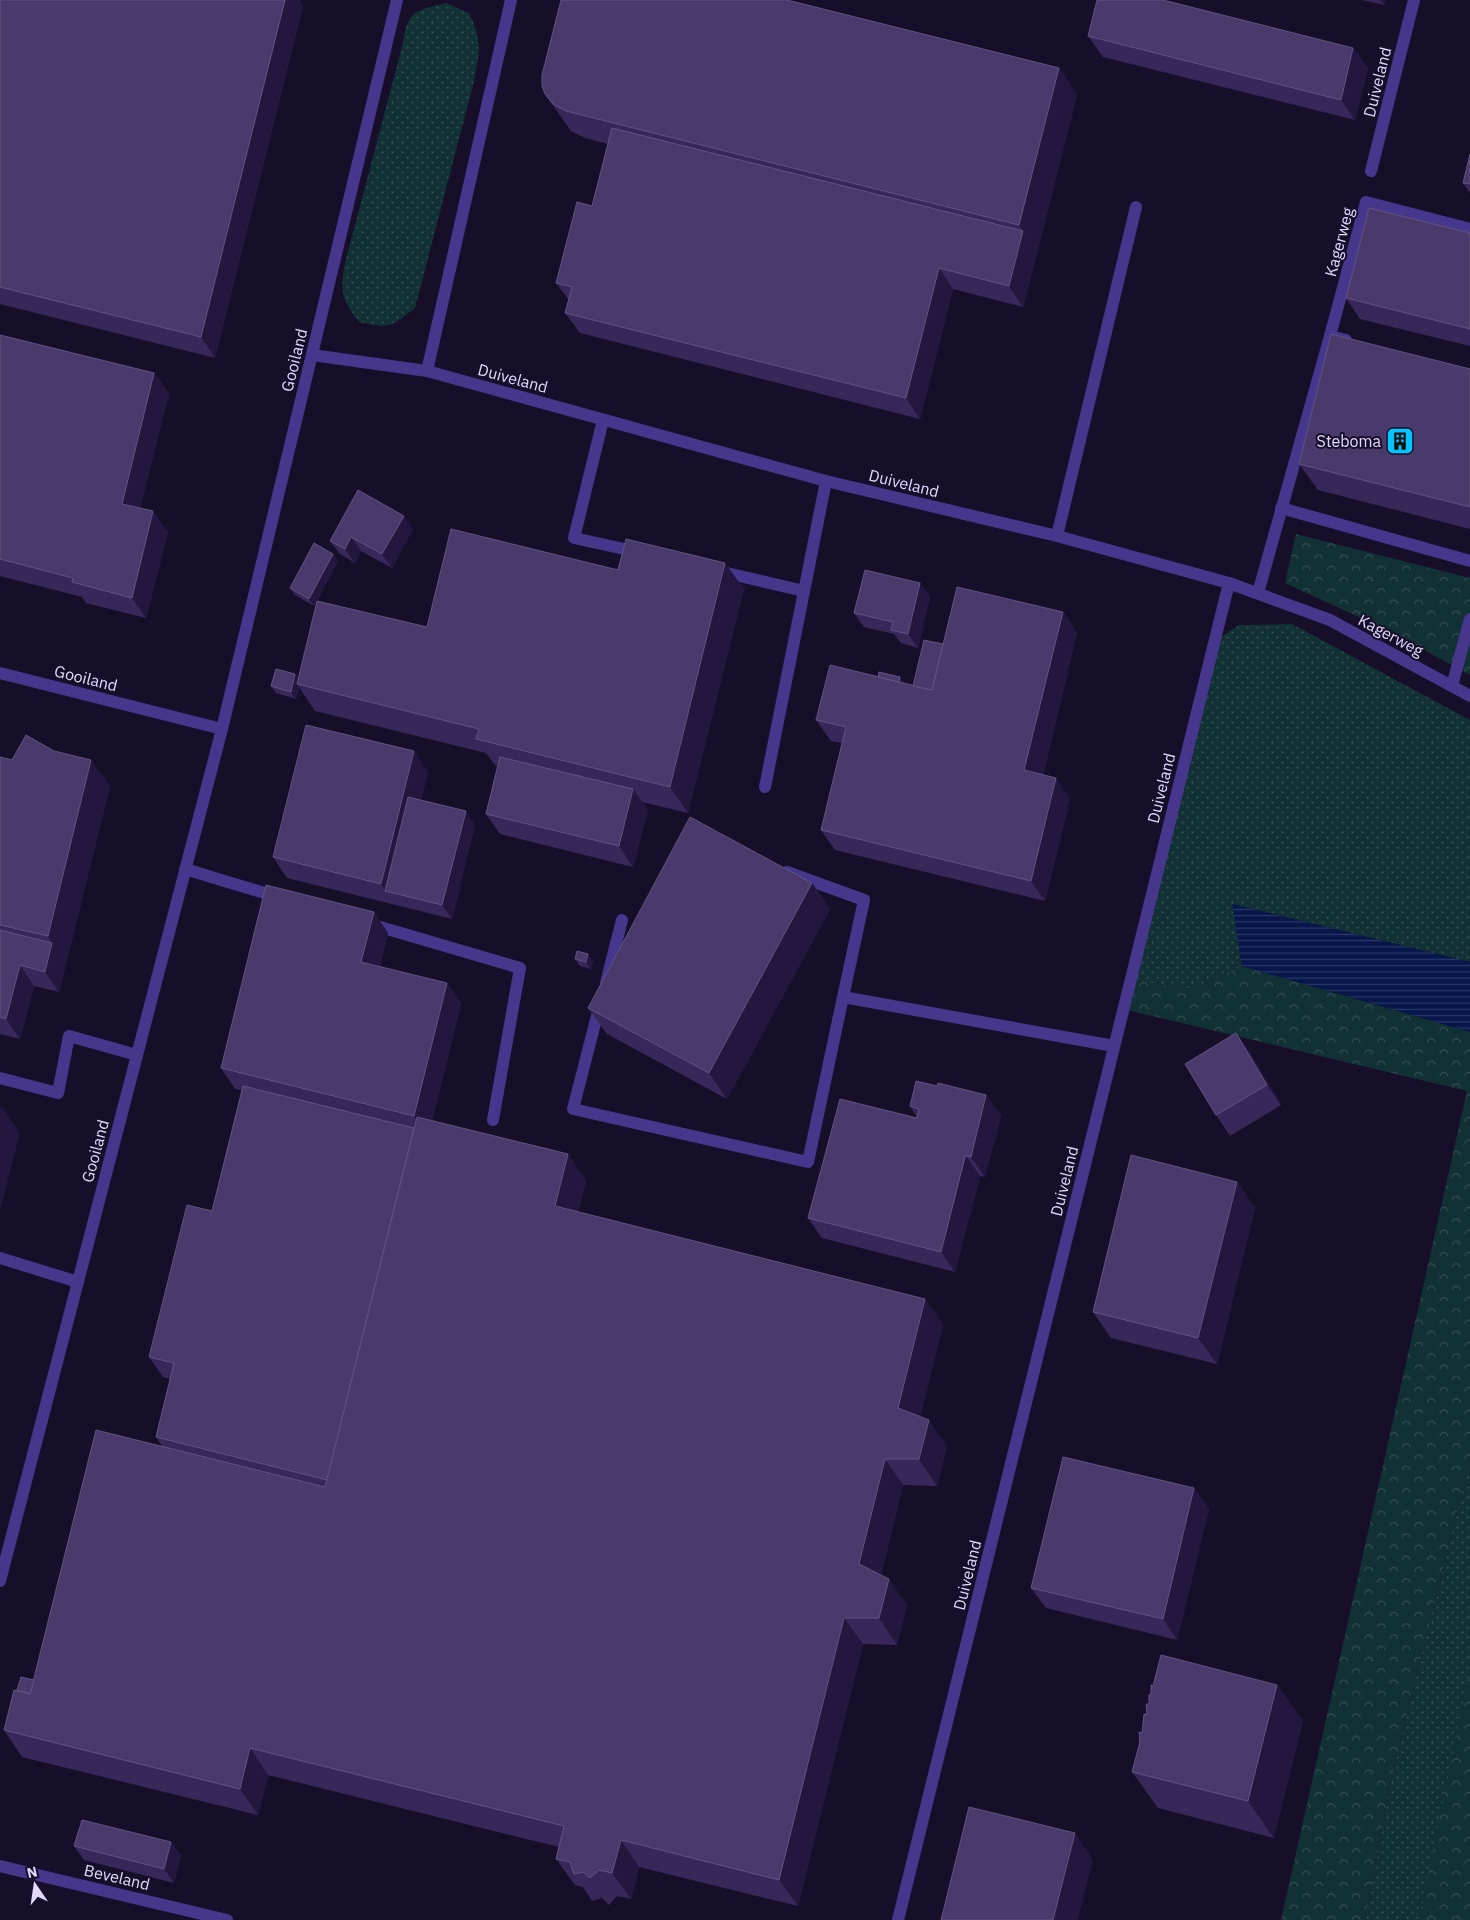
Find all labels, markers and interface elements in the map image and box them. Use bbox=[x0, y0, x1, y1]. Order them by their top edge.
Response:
street label: Duiveland bbox=[1359, 45, 1395, 119]
street label: Kagerweg bbox=[1320, 205, 1358, 279]
street label: Gooiland bbox=[277, 326, 311, 394]
street label: Duiveland bbox=[476, 359, 550, 397]
building icon: Steboma bbox=[1385, 426, 1415, 456]
place label: Steboma bbox=[1317, 431, 1381, 451]
street label: Duiveland bbox=[867, 465, 941, 501]
street label: Kagerweg bbox=[1355, 610, 1428, 661]
street label: Gooiland bbox=[52, 661, 120, 695]
street label: Duiveland bbox=[1143, 751, 1179, 825]
street label: Gooiland bbox=[77, 1117, 113, 1185]
street label: Duiveland bbox=[1046, 1144, 1082, 1218]
street label: Duiveland bbox=[949, 1538, 985, 1612]
north arrow bbox=[10, 1860, 60, 1910]
street label: Beveland bbox=[82, 1860, 152, 1894]
text: N bbox=[25, 1862, 39, 1882]

